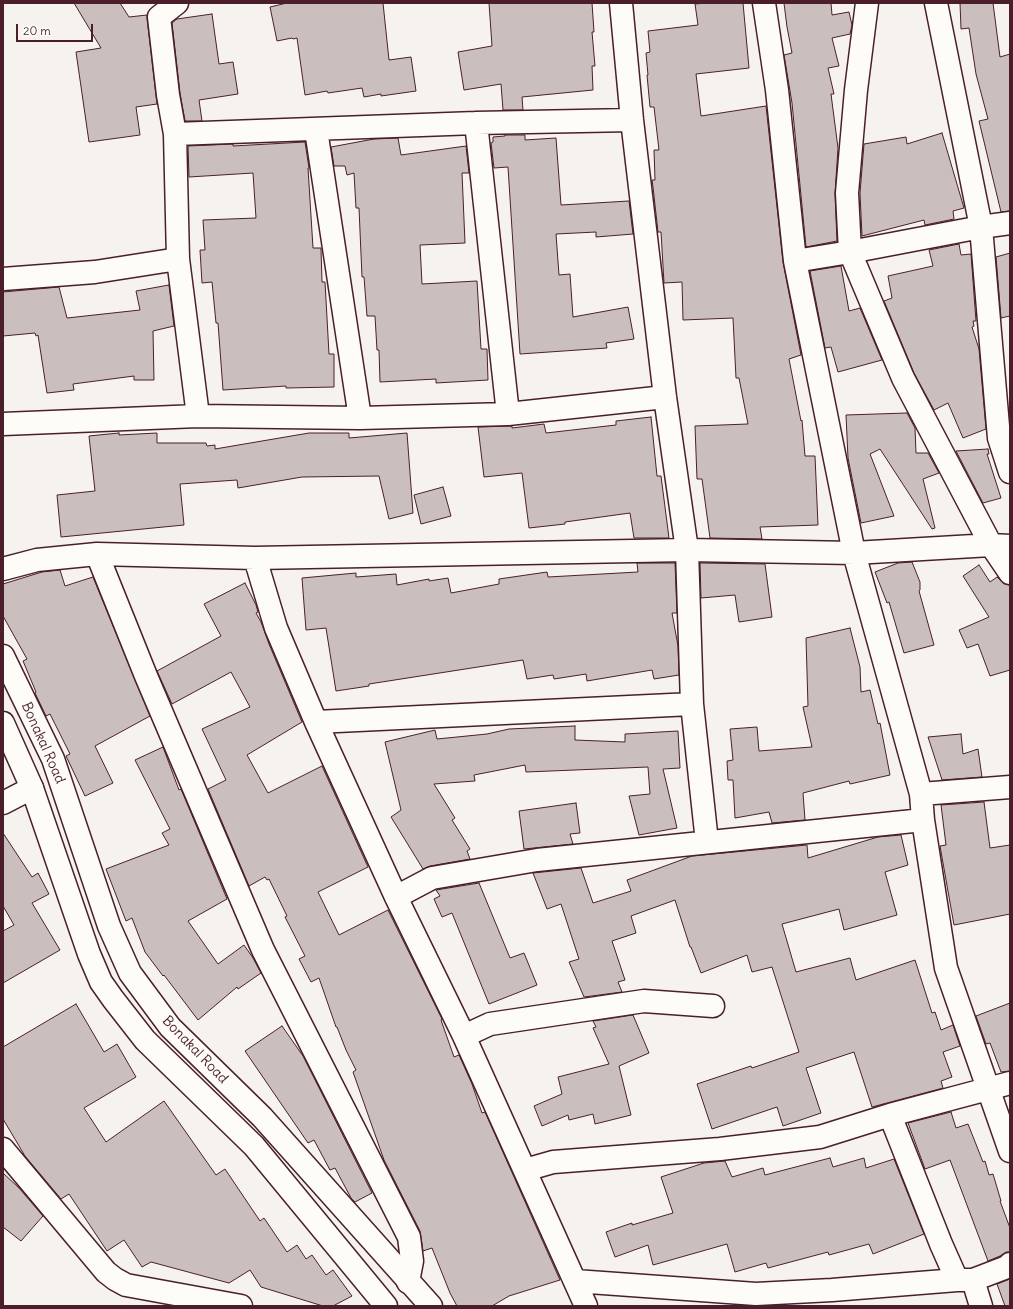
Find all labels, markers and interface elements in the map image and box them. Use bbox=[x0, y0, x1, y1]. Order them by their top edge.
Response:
scale bar bbox=[18, 16, 95, 42]
text: 20 m bbox=[23, 23, 51, 38]
street label: Bonakal Road bbox=[18, 700, 68, 786]
street label: Bonakal Road bbox=[159, 1013, 231, 1087]

